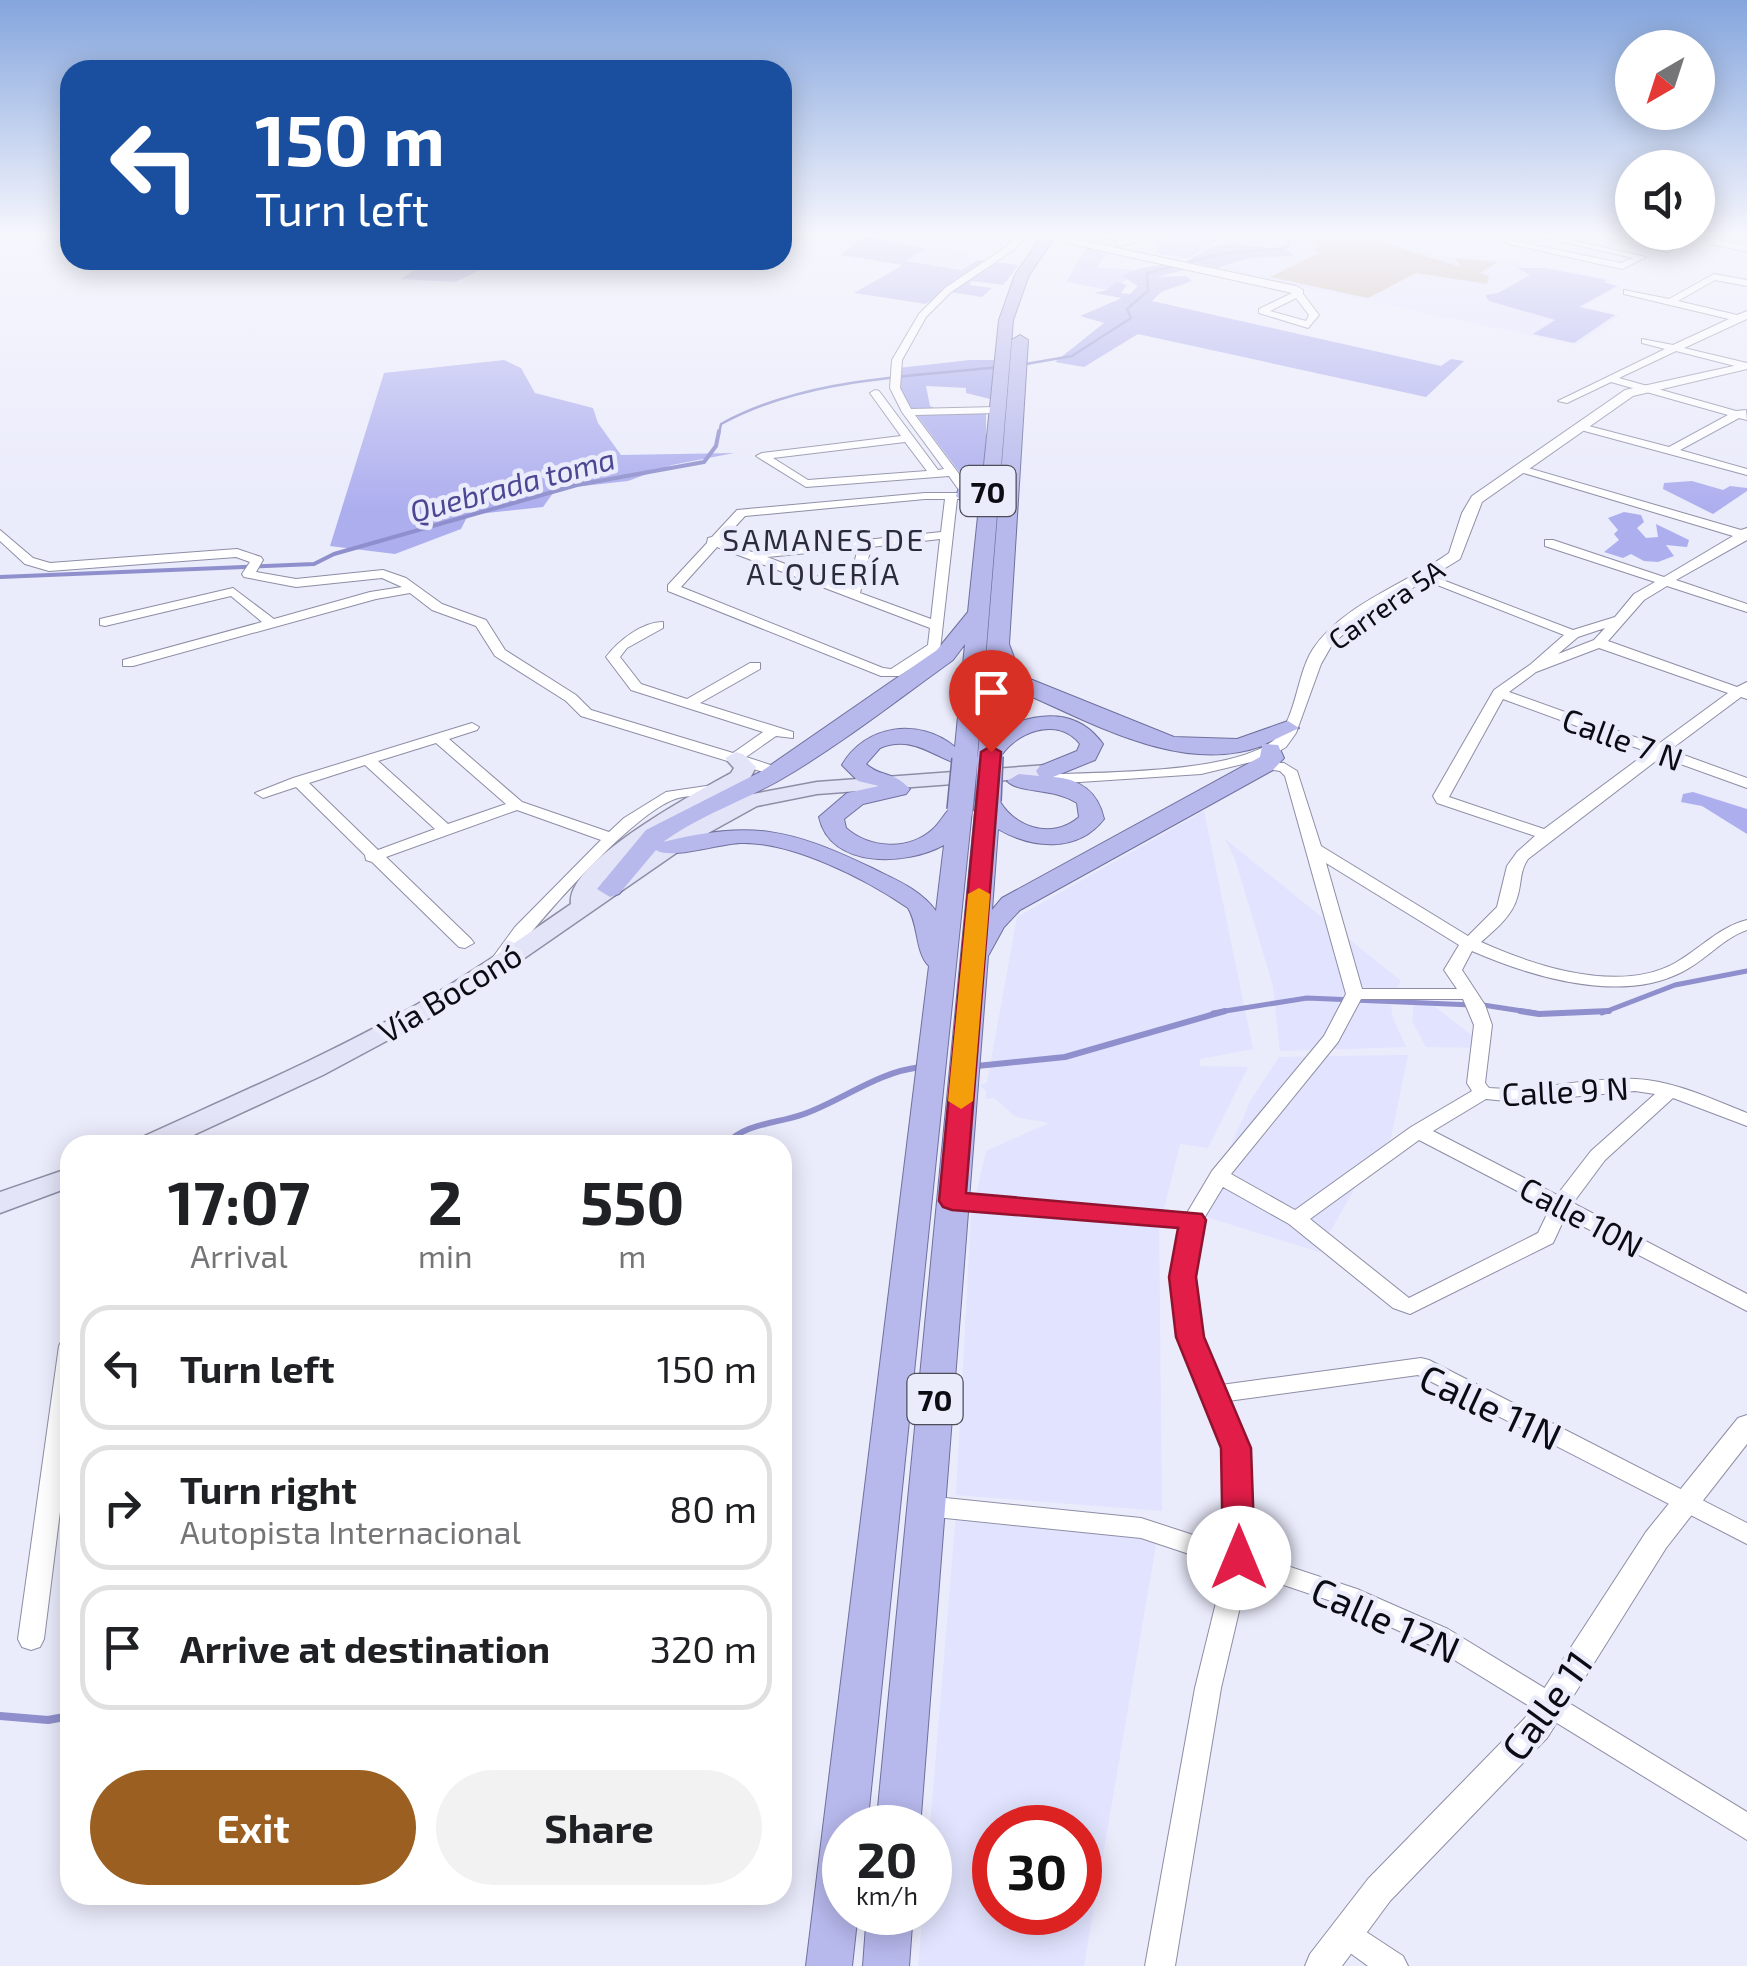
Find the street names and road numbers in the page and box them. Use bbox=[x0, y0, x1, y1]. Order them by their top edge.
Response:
road number: 70 bbox=[960, 466, 1016, 516]
street label: Carrera 5A bbox=[1321, 551, 1451, 656]
street label: Calle 7 N bbox=[1558, 699, 1688, 777]
street label: Vía Boconó bbox=[370, 934, 528, 1050]
street label: Calle 9 N bbox=[1501, 1068, 1629, 1112]
street label: Calle 10N bbox=[1514, 1168, 1650, 1264]
street label: Calle 11N bbox=[1413, 1353, 1569, 1459]
road number: 70 bbox=[908, 1374, 962, 1424]
street label: Calle 12N bbox=[1305, 1566, 1467, 1672]
street label: Calle 11 bbox=[1491, 1641, 1601, 1769]

